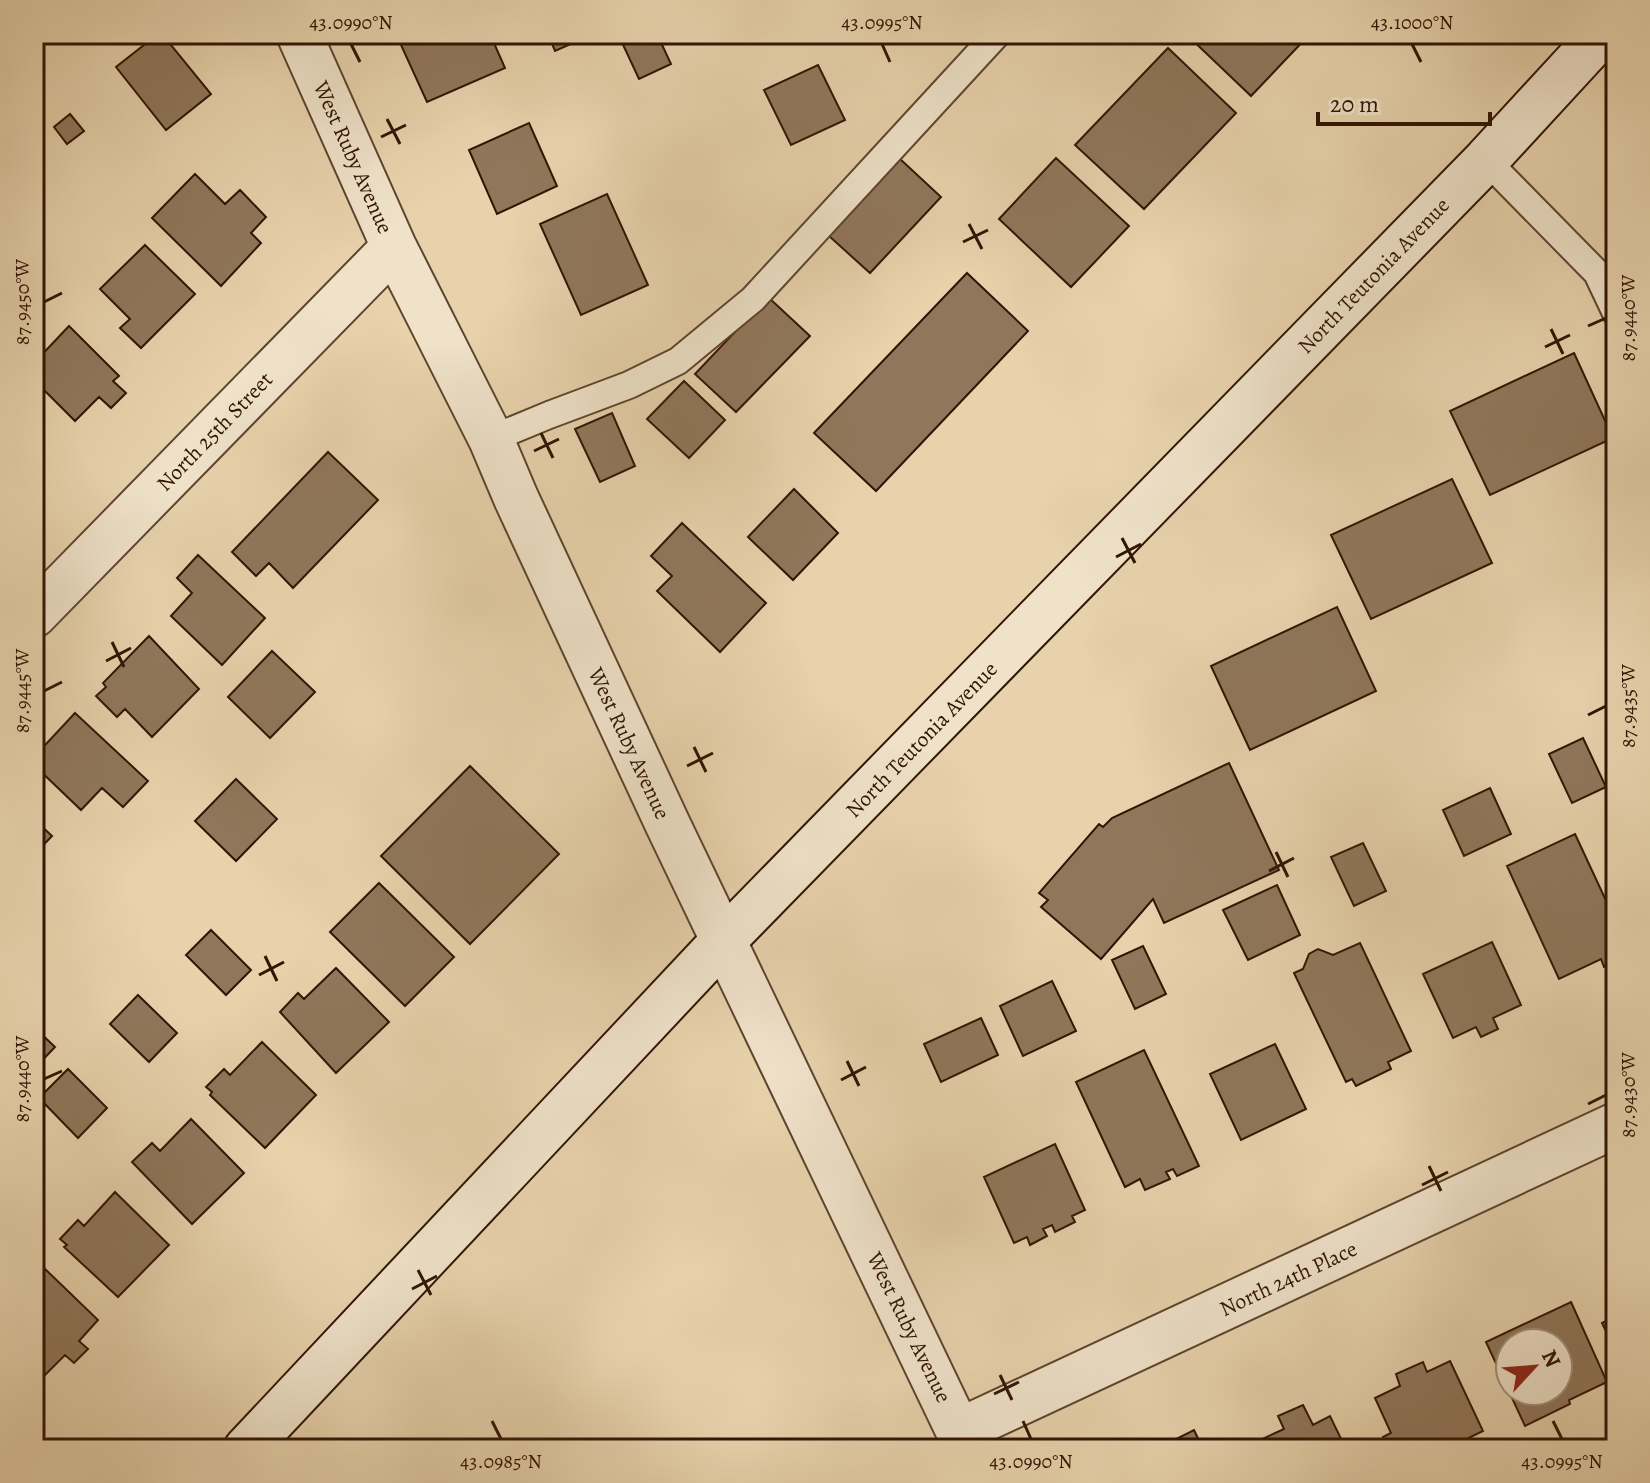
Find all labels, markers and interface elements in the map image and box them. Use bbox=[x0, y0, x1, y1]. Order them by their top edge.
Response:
text: 43.0990°N bbox=[309, 9, 393, 36]
text: 43.0995°N bbox=[841, 9, 923, 36]
text: 43.1000°N bbox=[1371, 9, 1453, 36]
street label: West Ruby Avenue bbox=[306, 75, 400, 239]
scale bar bbox=[1318, 76, 1490, 126]
text: 20 m bbox=[1330, 88, 1379, 120]
street label: North Teutonia Avenue bbox=[1291, 191, 1456, 361]
text: 87.9450°W bbox=[9, 258, 36, 345]
text: 87.9440°W bbox=[1615, 274, 1642, 361]
street label: North 25th Street bbox=[150, 365, 280, 498]
text: 87.9445°W bbox=[9, 648, 36, 733]
street label: North Teutonia Avenue bbox=[839, 655, 1004, 825]
street label: West Ruby Avenue bbox=[580, 662, 677, 824]
text: 87.9435°W bbox=[1615, 664, 1642, 748]
text: 87.9440°W bbox=[9, 1035, 36, 1122]
text: 87.9430°W bbox=[1615, 1052, 1642, 1138]
street label: North 24th Place bbox=[1215, 1234, 1362, 1324]
street label: West Ruby Avenue bbox=[859, 1246, 959, 1408]
north arrow bbox=[1494, 1327, 1574, 1407]
text: N bbox=[1534, 1345, 1568, 1372]
text: 43.0985°N bbox=[460, 1448, 542, 1475]
text: 43.0990°N bbox=[989, 1448, 1073, 1475]
text: 43.0995°N bbox=[1521, 1448, 1603, 1475]

